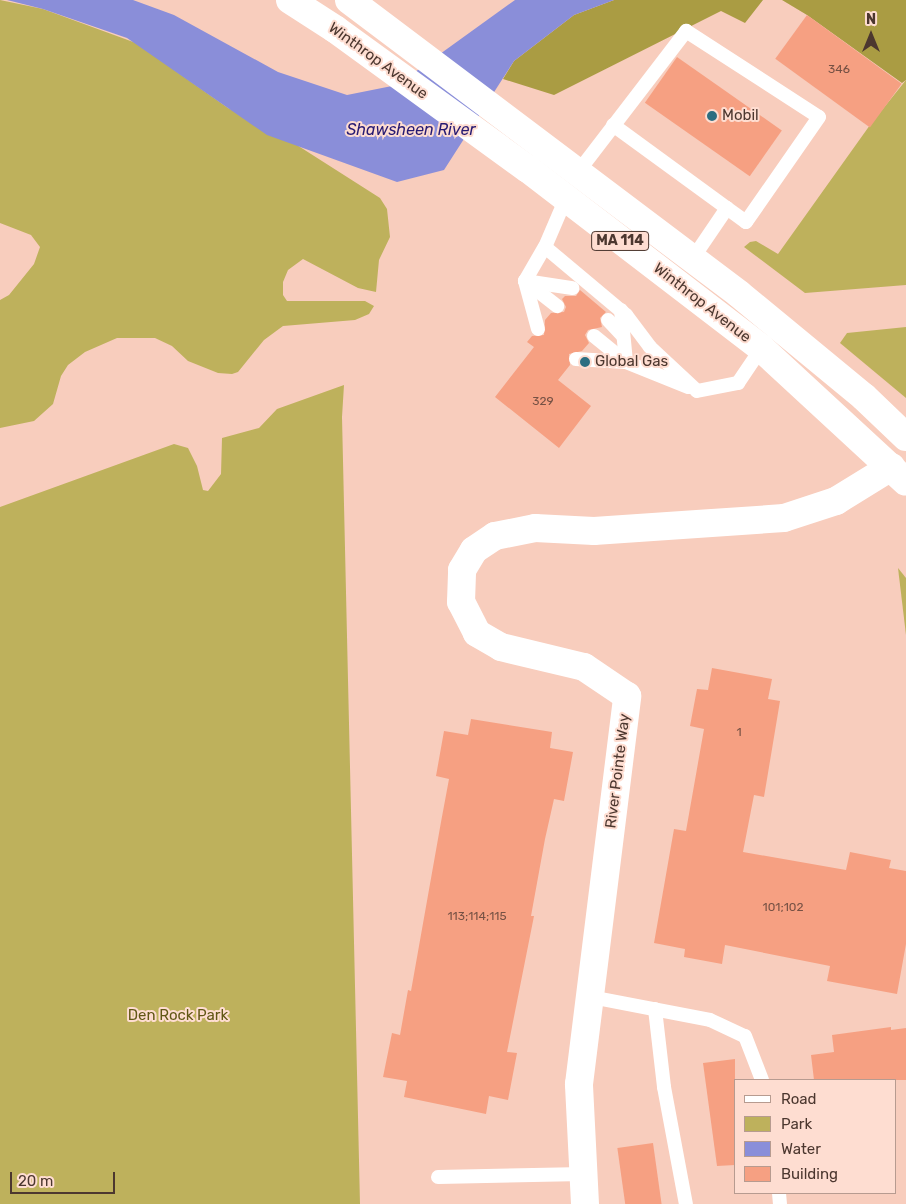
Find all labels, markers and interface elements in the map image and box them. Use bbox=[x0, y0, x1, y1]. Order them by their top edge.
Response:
north arrow bbox=[846, 10, 896, 60]
text: N bbox=[866, 11, 876, 28]
street label: Winthrop Avenue bbox=[325, 19, 431, 103]
house number: 346 bbox=[828, 63, 850, 77]
place label: Mobil bbox=[722, 107, 759, 125]
marker: Mobil bbox=[706, 110, 718, 122]
water label: Shawsheen River bbox=[346, 120, 476, 140]
road number: MA 114 bbox=[590, 230, 650, 252]
street label: Winthrop Avenue bbox=[650, 259, 754, 347]
place label: Global Gas bbox=[595, 353, 668, 371]
marker: Global Gas bbox=[579, 356, 591, 368]
house number: 329 bbox=[532, 395, 554, 409]
street label: River Pointe Way bbox=[602, 712, 634, 830]
house number: 1 bbox=[736, 726, 742, 740]
house number: 101;102 bbox=[763, 901, 803, 915]
house number: 113;114;115 bbox=[447, 910, 507, 924]
park label: Den Rock Park bbox=[128, 1007, 228, 1025]
legend bbox=[734, 1079, 896, 1194]
text: Road bbox=[781, 1090, 817, 1108]
text: Park bbox=[781, 1115, 812, 1133]
text: Water bbox=[781, 1140, 821, 1158]
scale bar bbox=[12, 1162, 118, 1194]
text: Building bbox=[781, 1165, 838, 1183]
text: 20 m bbox=[18, 1172, 53, 1190]

